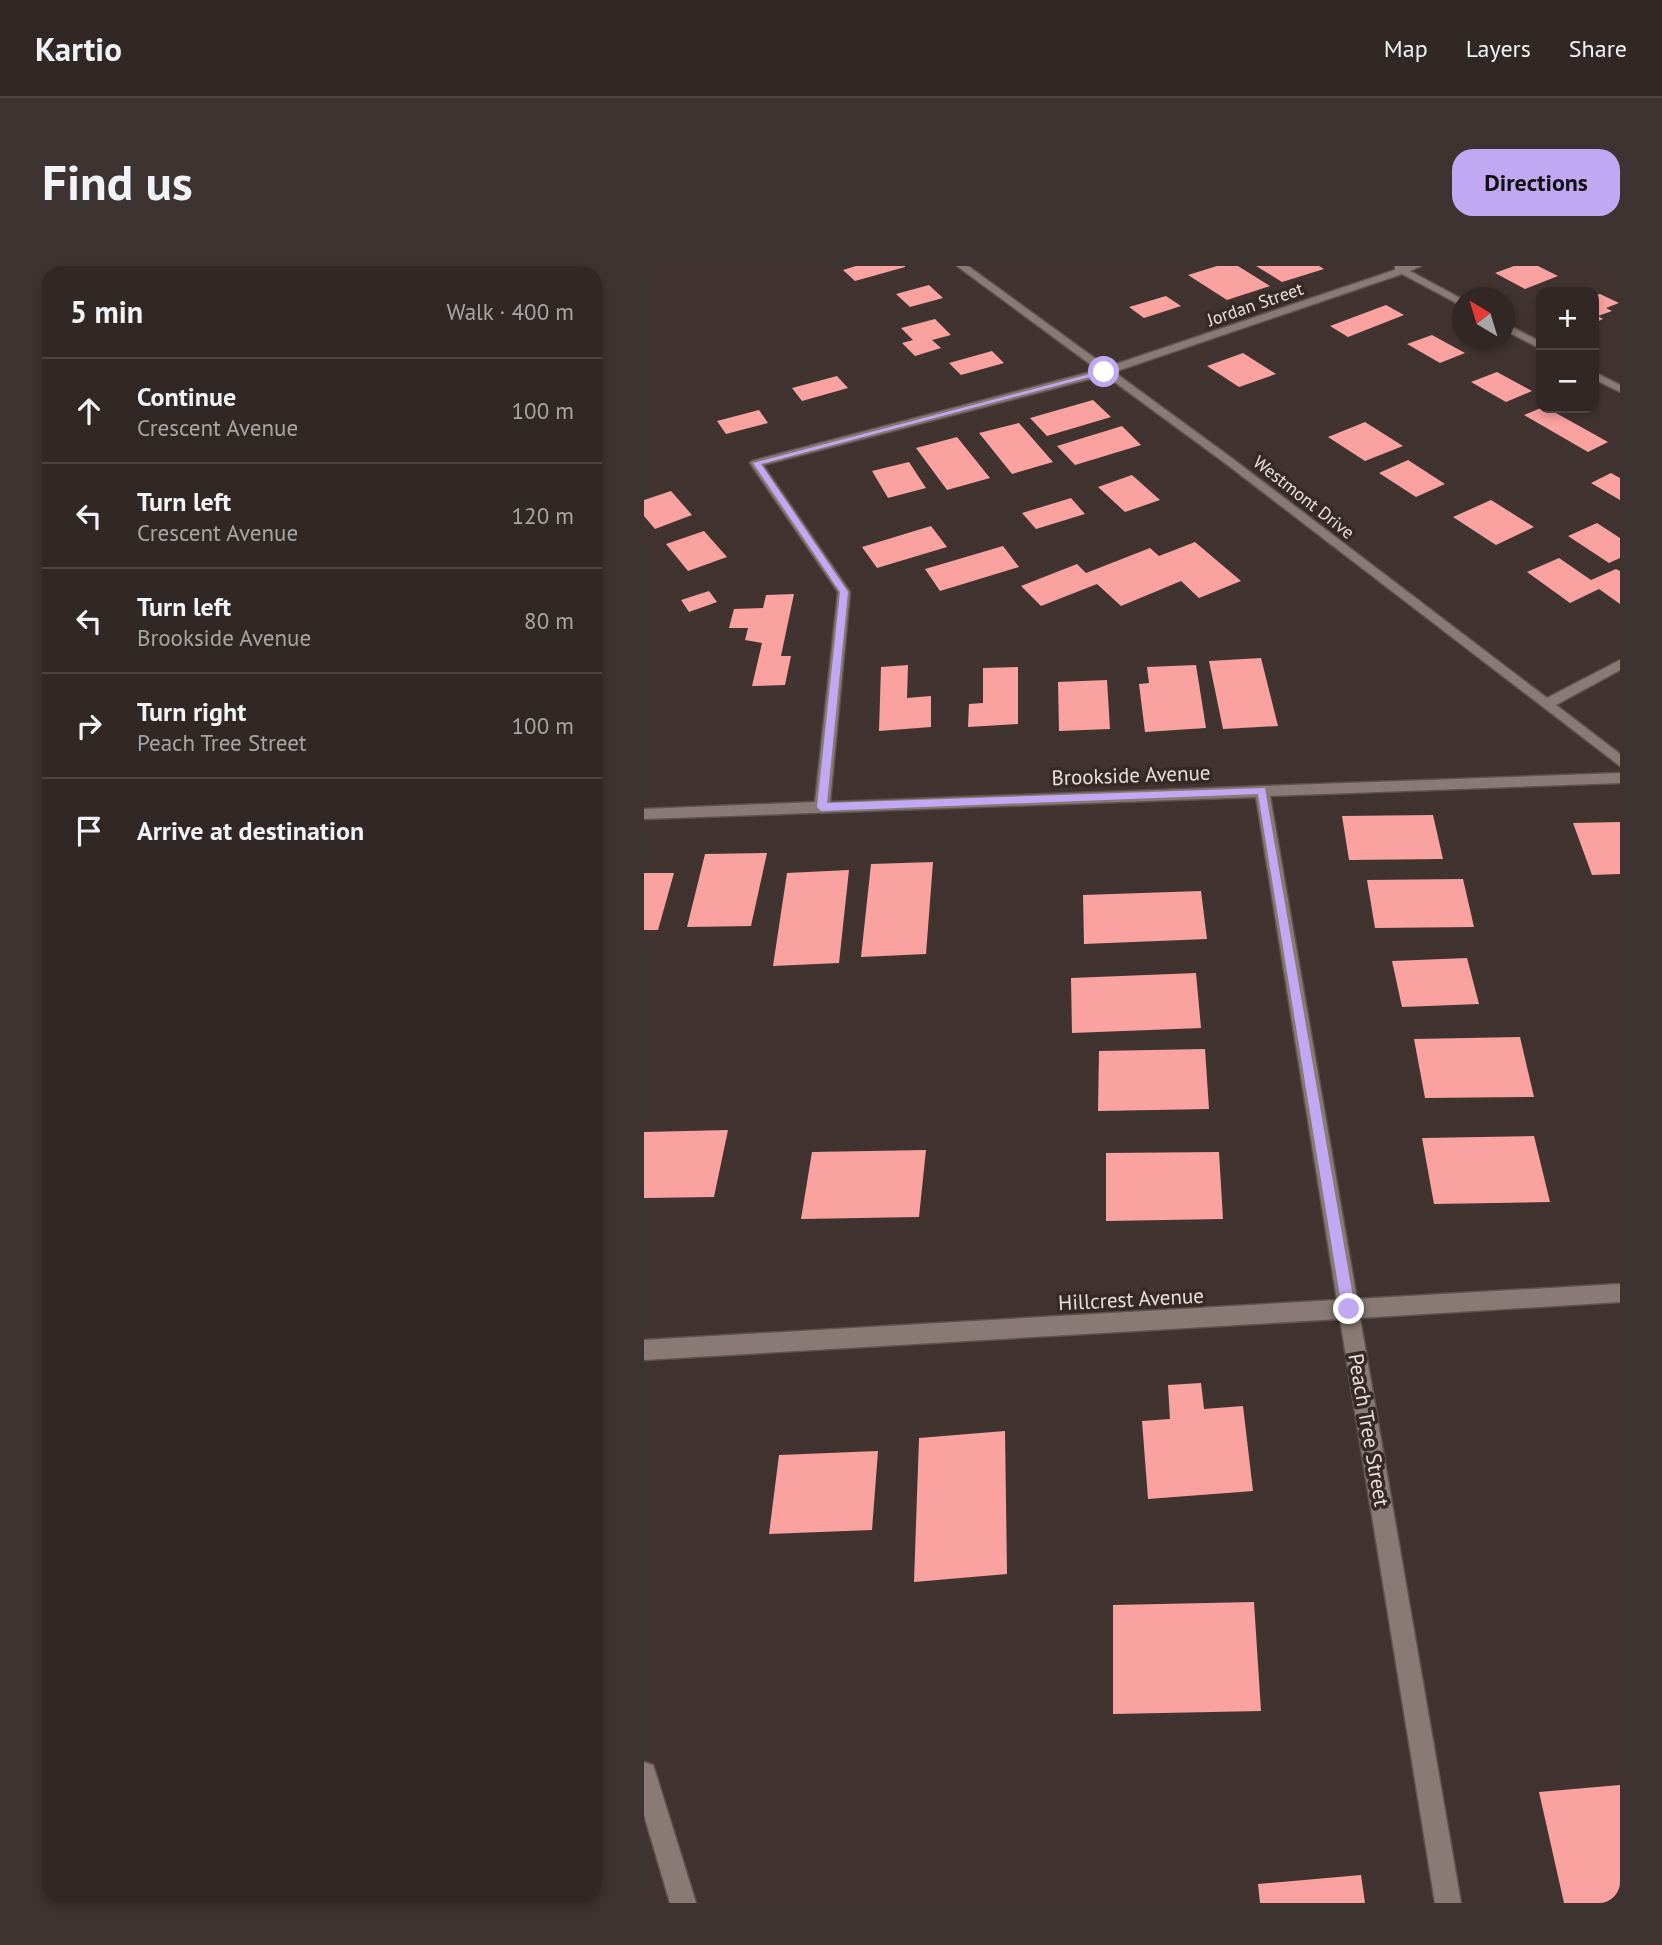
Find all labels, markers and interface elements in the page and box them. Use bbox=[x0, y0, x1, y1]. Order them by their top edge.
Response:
text: Kartio bbox=[35, 27, 122, 70]
text: Map bbox=[1384, 33, 1428, 64]
text: Layers bbox=[1466, 33, 1531, 64]
text: Share bbox=[1569, 33, 1627, 64]
button: Directions bbox=[1452, 149, 1620, 216]
text: Find us bbox=[42, 150, 193, 214]
street label: Jordan Street bbox=[1203, 277, 1306, 332]
north arrow bbox=[1452, 287, 1515, 350]
map controls bbox=[1536, 287, 1599, 413]
button: + bbox=[1536, 287, 1599, 350]
text: 5 min bbox=[70, 292, 143, 331]
text: Walk · 400 m bbox=[447, 297, 574, 326]
button: − bbox=[1536, 350, 1599, 413]
route start bbox=[1088, 356, 1119, 387]
text: Continue bbox=[137, 380, 236, 413]
icon: ahead bbox=[70, 392, 108, 430]
text: 100 m bbox=[512, 396, 574, 425]
text: Crescent Avenue bbox=[137, 413, 298, 442]
street label: Westmont Drive bbox=[1249, 450, 1359, 544]
text: Turn left bbox=[137, 485, 231, 518]
icon: left bbox=[70, 497, 108, 535]
text: 120 m bbox=[512, 501, 574, 530]
text: Crescent Avenue bbox=[137, 518, 298, 547]
text: Turn left bbox=[137, 590, 231, 623]
icon: left bbox=[70, 602, 108, 640]
text: 80 m bbox=[524, 606, 574, 635]
text: Brookside Avenue bbox=[137, 623, 311, 652]
text: Turn right bbox=[137, 695, 246, 728]
icon: right bbox=[70, 707, 108, 745]
text: 100 m bbox=[512, 711, 574, 740]
text: Peach Tree Street bbox=[137, 728, 307, 757]
street label: Brookside Avenue bbox=[1051, 759, 1211, 791]
icon: arrive bbox=[70, 812, 108, 850]
text: Arrive at destination bbox=[137, 814, 364, 847]
street label: Hillcrest Avenue bbox=[1058, 1282, 1204, 1316]
route end bbox=[1333, 1293, 1364, 1324]
street label: Peach Tree Street bbox=[1342, 1351, 1396, 1509]

